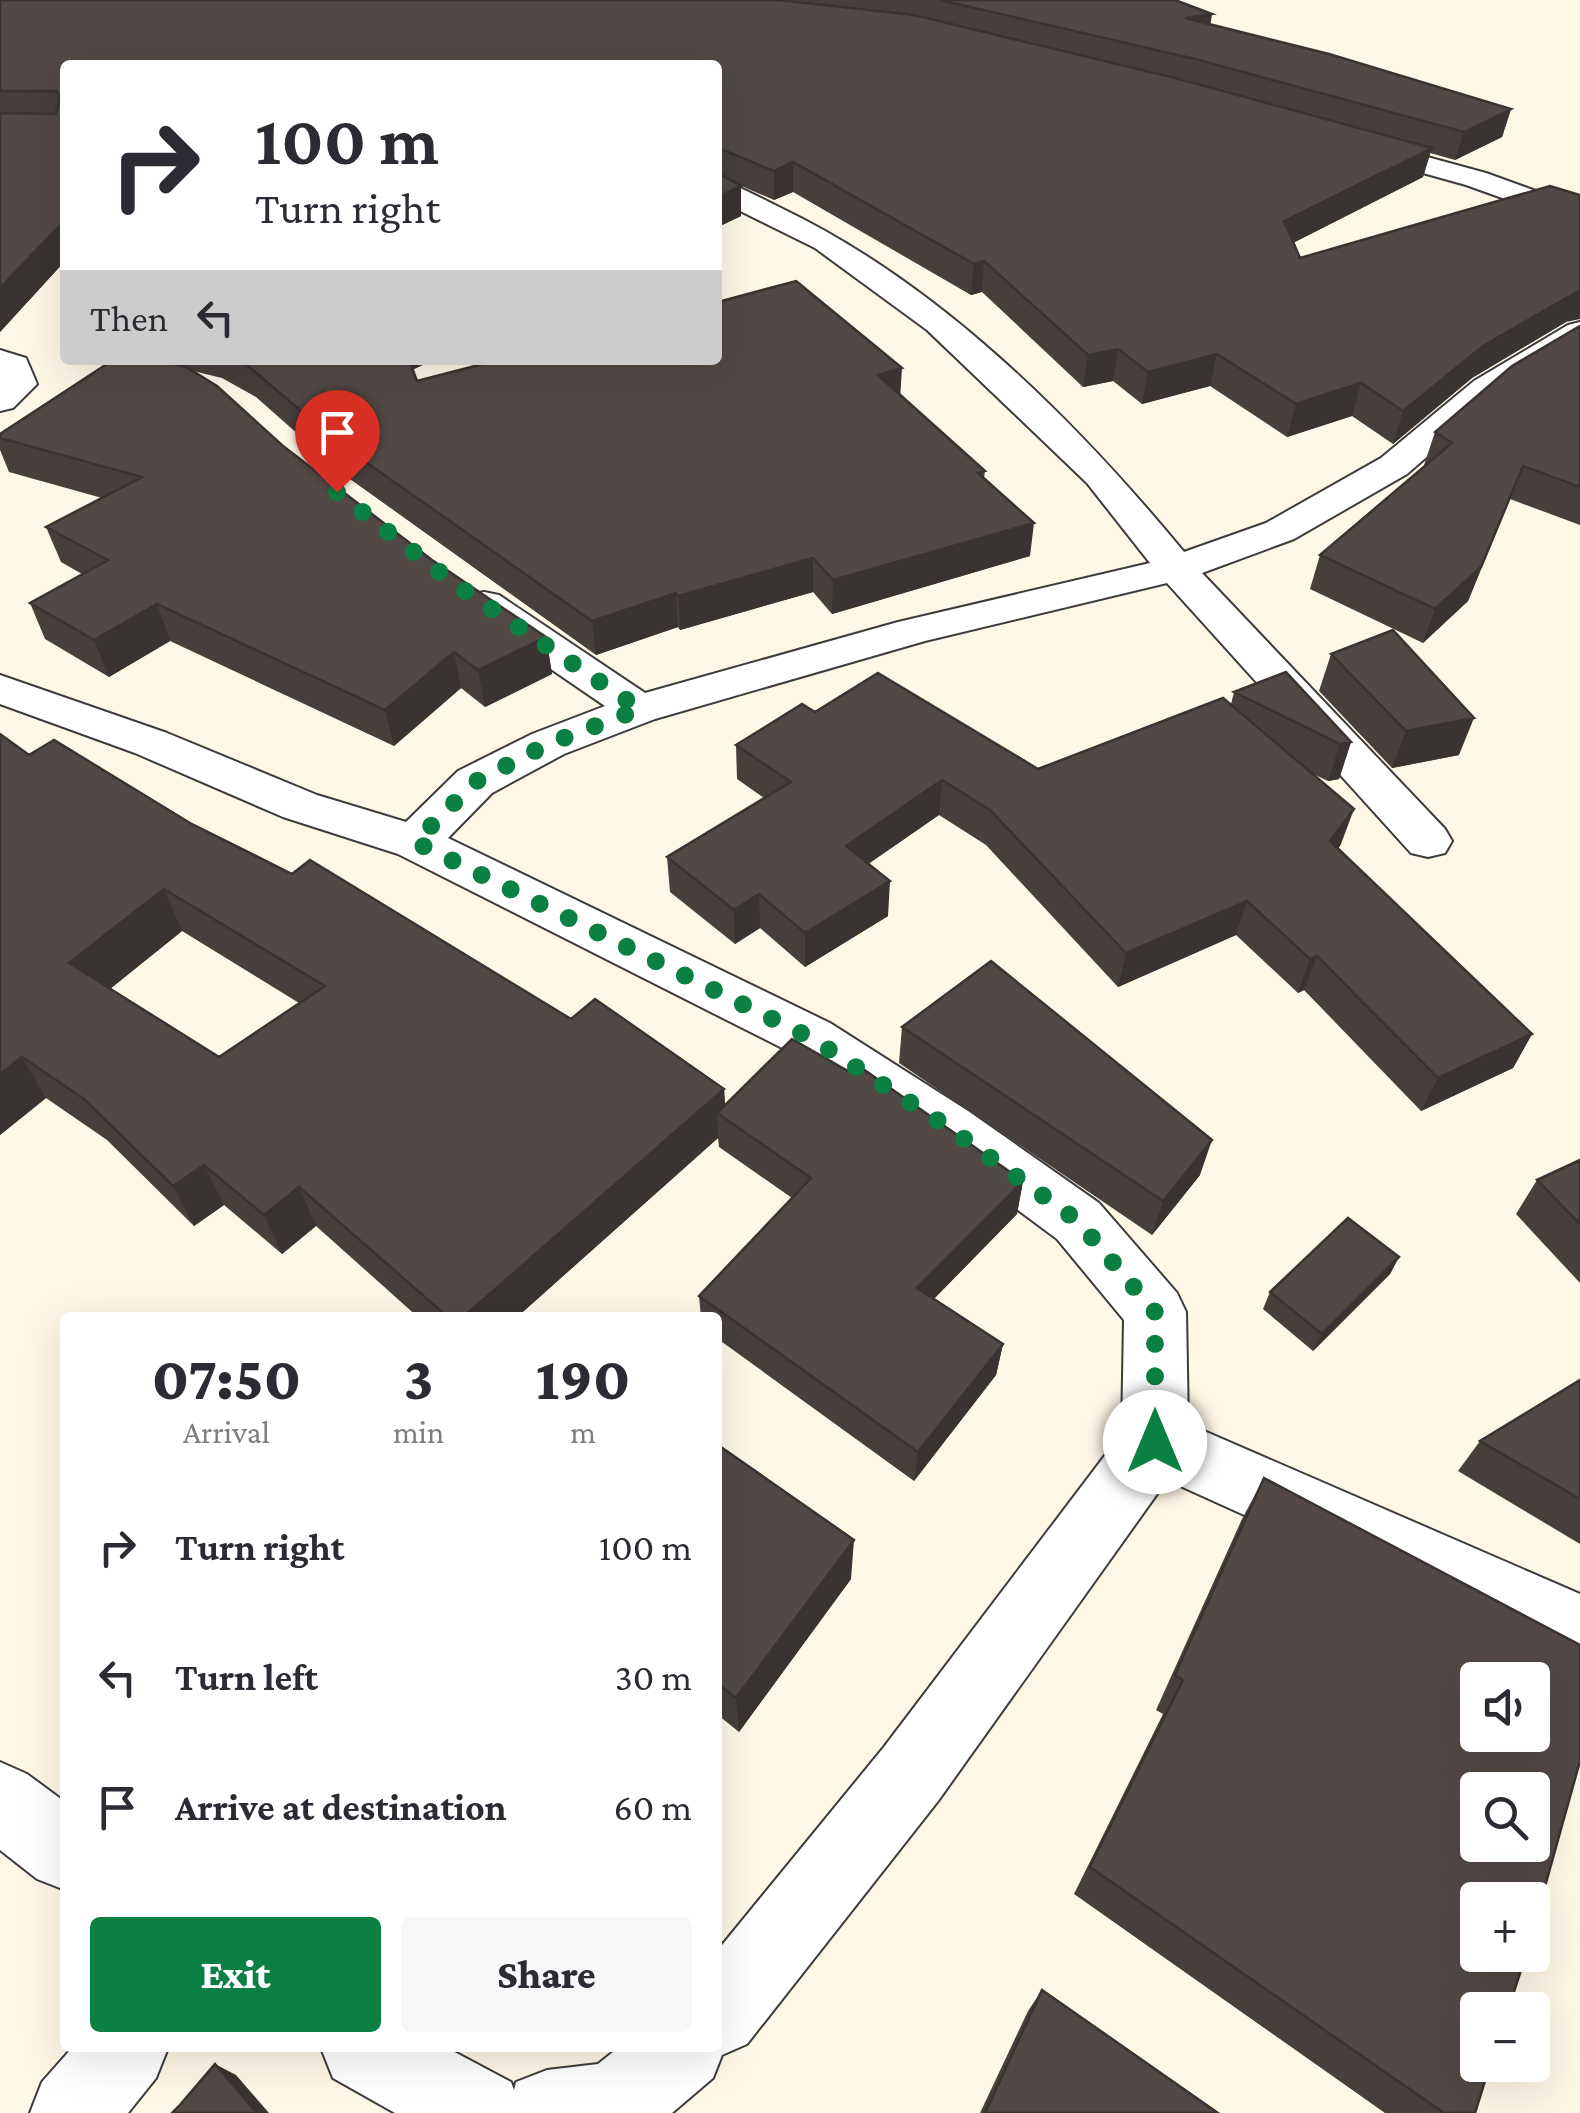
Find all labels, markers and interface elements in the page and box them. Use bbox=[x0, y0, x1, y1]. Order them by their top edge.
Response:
icon: right bbox=[90, 100, 220, 230]
text: 100 m bbox=[255, 101, 439, 179]
text: Turn right bbox=[255, 183, 440, 233]
icon: left bbox=[188, 290, 243, 345]
text: Then bbox=[90, 297, 168, 339]
pin bbox=[295, 390, 380, 493]
icon: arrive bbox=[310, 405, 365, 460]
text: 07:50 bbox=[152, 1345, 301, 1412]
text: 3 bbox=[404, 1345, 433, 1412]
text: 190 bbox=[536, 1345, 630, 1412]
position arrow bbox=[1103, 1390, 1207, 1494]
text: Arrival bbox=[183, 1414, 270, 1450]
text: min bbox=[393, 1414, 444, 1450]
text: m bbox=[570, 1414, 596, 1450]
icon: right bbox=[90, 1520, 145, 1575]
text: Turn right bbox=[175, 1526, 344, 1568]
text: 100 m bbox=[599, 1526, 692, 1568]
icon: left bbox=[90, 1650, 145, 1705]
text: Turn left bbox=[175, 1656, 318, 1698]
text: 30 m bbox=[615, 1656, 692, 1698]
map controls bbox=[1460, 1662, 1550, 2082]
button: sound bbox=[1460, 1662, 1550, 1752]
button: search bbox=[1460, 1772, 1550, 1862]
icon: arrive bbox=[90, 1780, 145, 1835]
text: Arrive at destination bbox=[175, 1786, 507, 1828]
text: 60 m bbox=[614, 1786, 692, 1828]
button: + bbox=[1460, 1882, 1550, 1972]
button: Exit bbox=[90, 1917, 381, 2032]
button: Share bbox=[401, 1917, 692, 2032]
button: − bbox=[1460, 1992, 1550, 2082]

